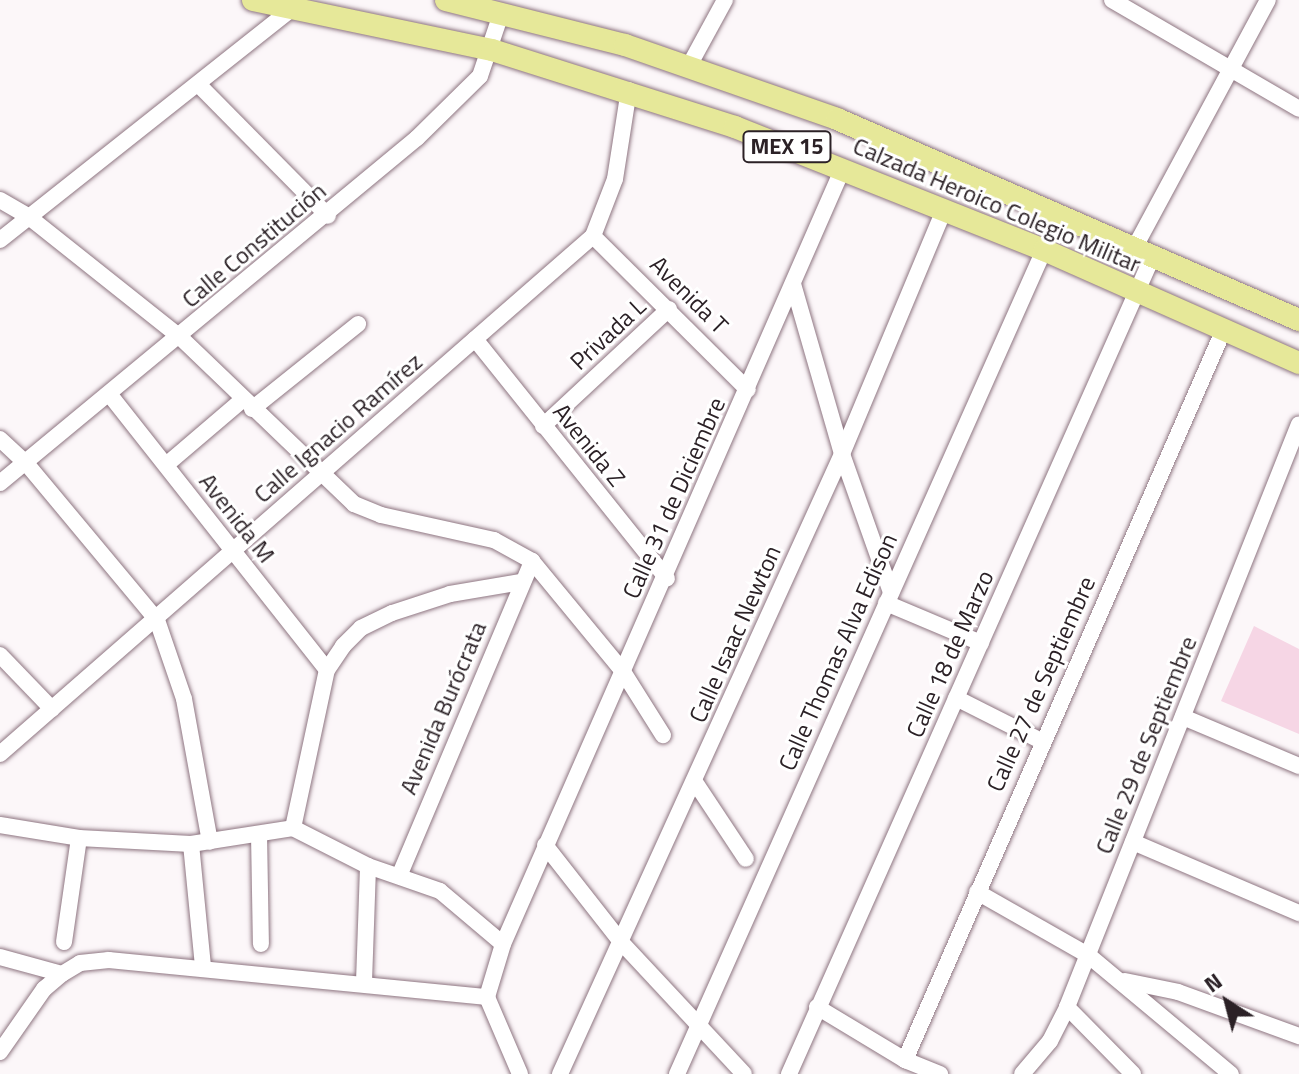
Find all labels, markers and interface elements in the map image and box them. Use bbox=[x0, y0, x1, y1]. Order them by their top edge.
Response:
road number: MEX 15 bbox=[741, 129, 833, 165]
street label: Calzada Heroico Colegio Militar bbox=[849, 131, 1145, 279]
street label: Calle Constitución bbox=[176, 176, 332, 314]
street label: Avenida T bbox=[644, 250, 734, 340]
street label: Privada L bbox=[564, 292, 652, 376]
street label: Calle Ignacio Ramírez bbox=[248, 347, 428, 509]
street label: Calle 31 de Diciembre bbox=[617, 393, 731, 603]
street label: Avenida Z bbox=[547, 398, 631, 492]
street label: Avenida M bbox=[193, 468, 281, 568]
street label: Calle Thomas Alva Edison bbox=[773, 529, 903, 775]
street label: Calle Isaac Newton bbox=[683, 541, 787, 727]
street label: Calle 18 de Marzo bbox=[900, 566, 1000, 742]
street label: Calle 27 de Septiembre bbox=[981, 572, 1101, 796]
street label: Avenida Burócrata bbox=[394, 617, 492, 799]
street label: Calle 29 de Septiembre bbox=[1089, 632, 1203, 858]
north arrow bbox=[1187, 962, 1267, 1042]
text: N bbox=[1197, 964, 1229, 1001]

